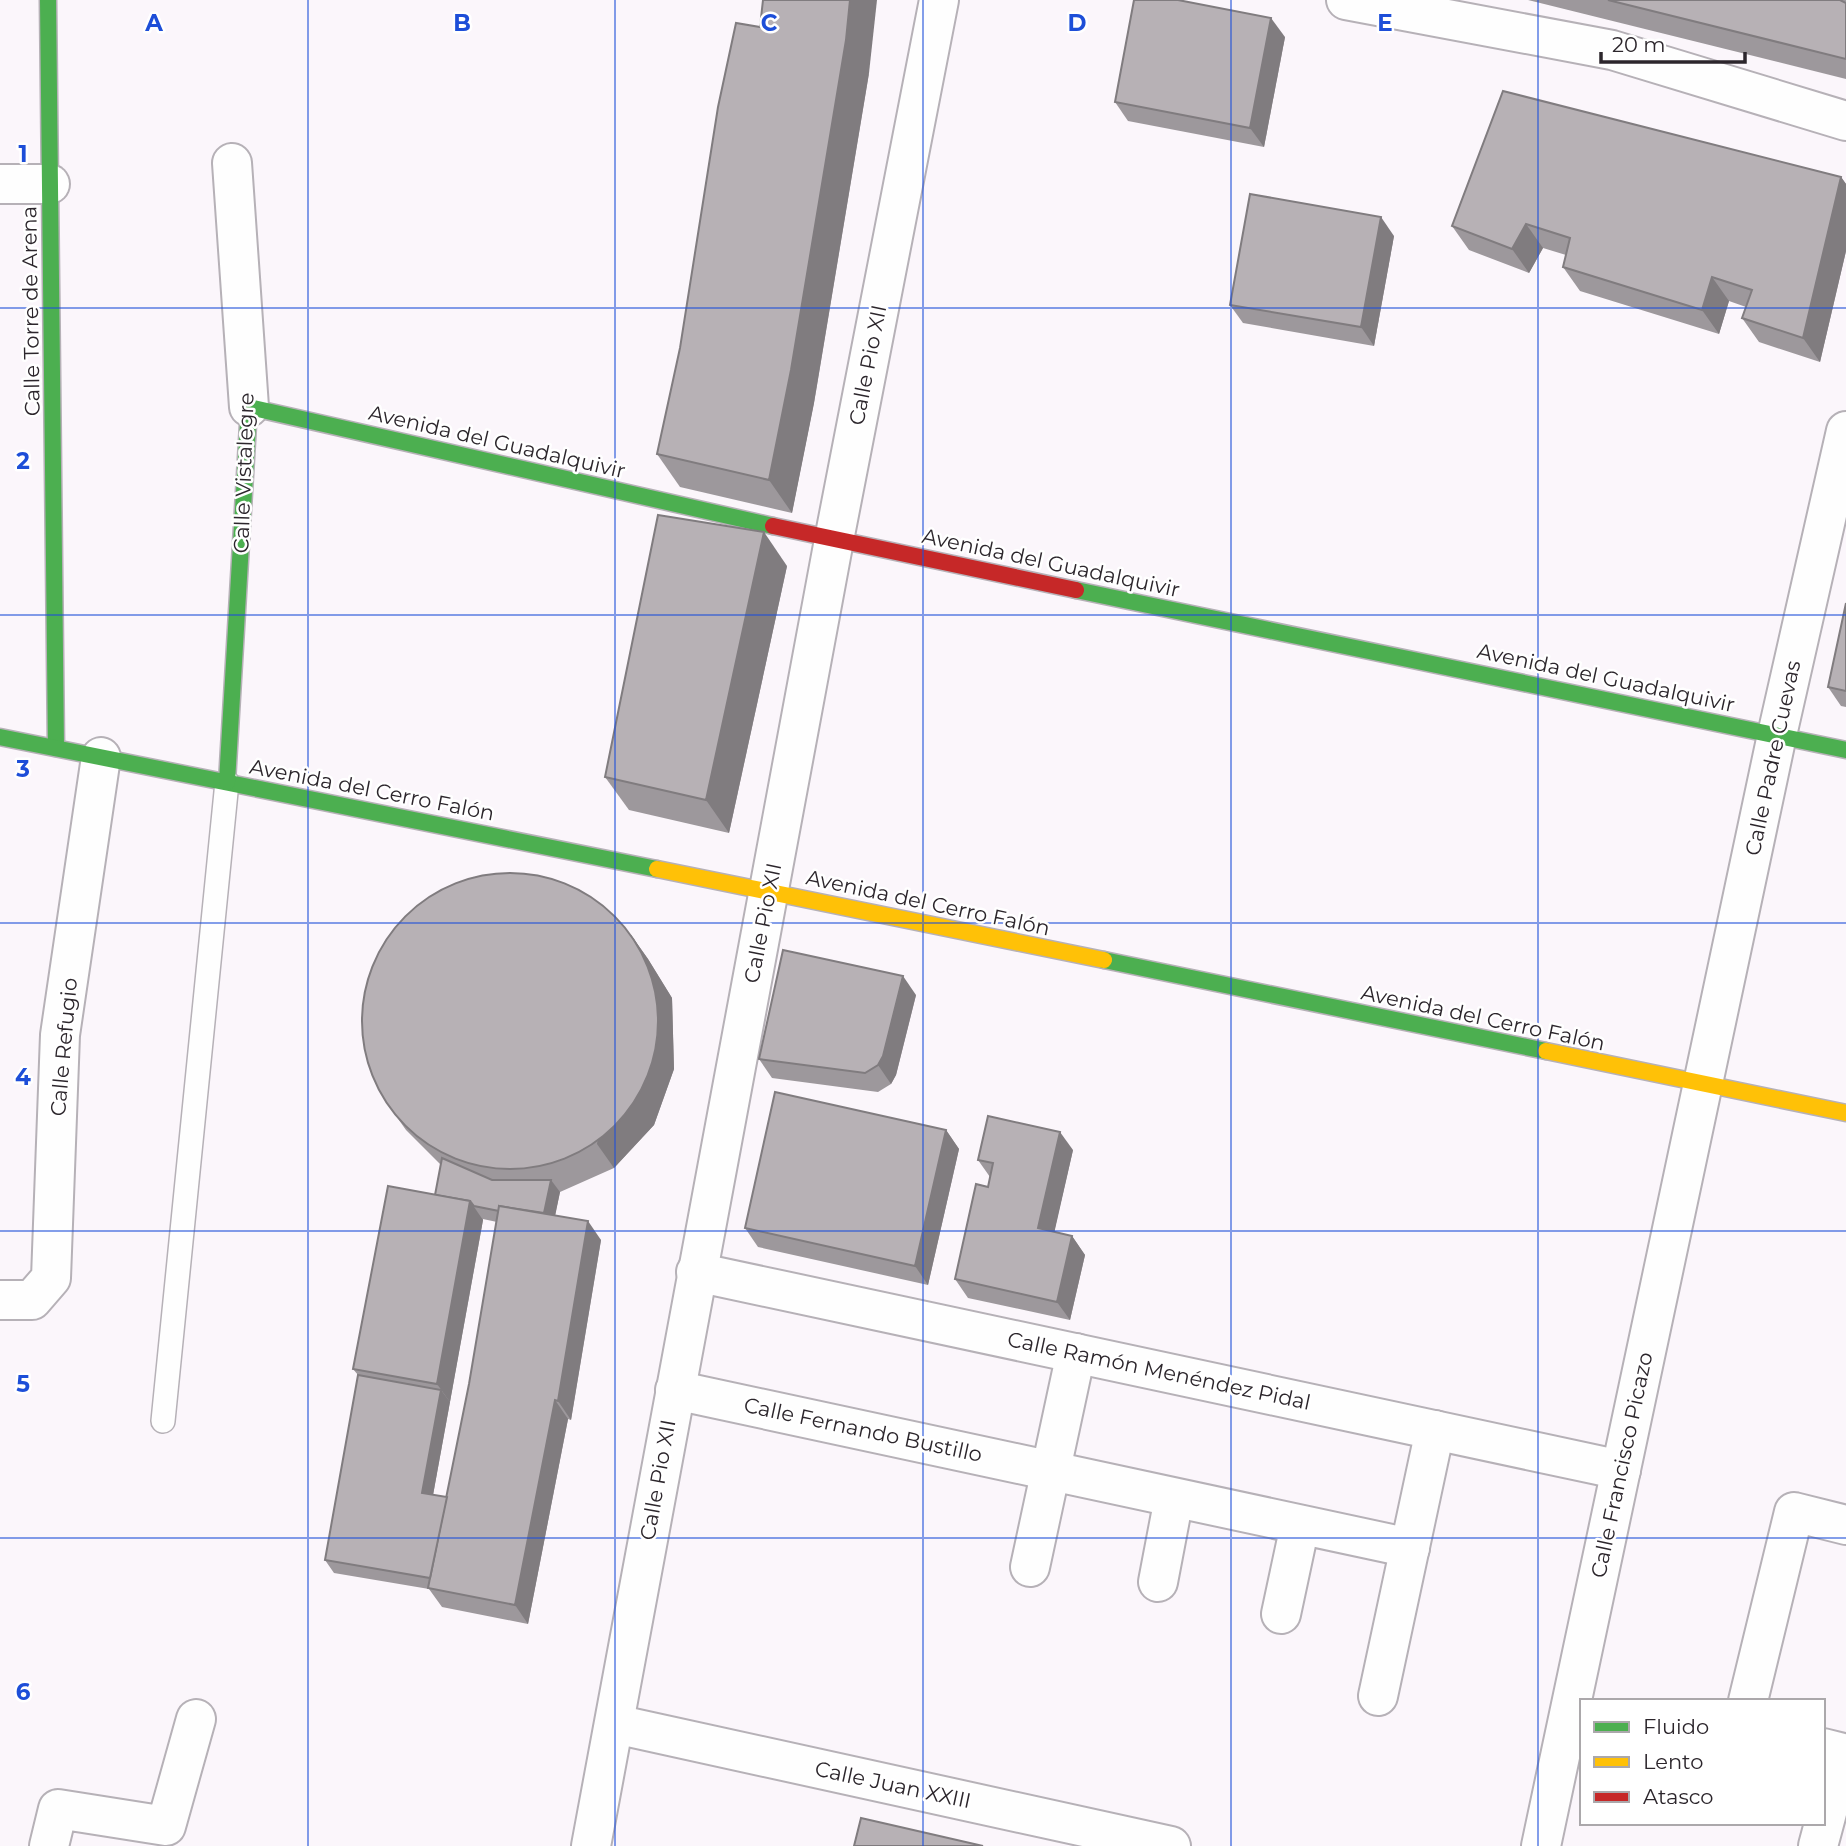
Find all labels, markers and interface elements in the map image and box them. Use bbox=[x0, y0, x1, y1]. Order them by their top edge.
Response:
text: A bbox=[144, 9, 163, 37]
text: B bbox=[453, 9, 471, 37]
text: C bbox=[761, 9, 778, 37]
text: D bbox=[1068, 9, 1087, 37]
text: E bbox=[1377, 9, 1393, 37]
scale bar bbox=[1601, 21, 1744, 65]
text: 20 m bbox=[1612, 32, 1666, 57]
text: 1 bbox=[18, 140, 28, 168]
street label: Calle Torre de Arena bbox=[16, 206, 45, 416]
street label: Calle Pio XII bbox=[844, 303, 891, 427]
street label: Calle Vistalegre bbox=[228, 392, 259, 554]
street label: Avenida del Guadalquivir bbox=[366, 400, 628, 483]
text: 2 bbox=[16, 447, 30, 475]
street label: Avenida del Guadalquivir bbox=[920, 523, 1182, 602]
street label: Avenida del Guadalquivir bbox=[1475, 638, 1737, 717]
street label: Calle Padre Cuevas bbox=[1740, 658, 1805, 858]
street label: Avenida del Cerro Falón bbox=[248, 754, 497, 826]
text: 3 bbox=[15, 755, 30, 783]
street label: Calle Pio XII bbox=[739, 861, 786, 985]
street label: Avenida del Cerro Falón bbox=[804, 864, 1052, 941]
street label: Calle Refugio bbox=[45, 977, 82, 1117]
street label: Avenida del Cerro Falón bbox=[1359, 979, 1607, 1056]
text: 4 bbox=[15, 1063, 31, 1091]
street label: Calle Ramón Menéndez Pidal bbox=[1005, 1326, 1313, 1415]
street label: Calle Francisco Picazo bbox=[1585, 1350, 1658, 1580]
text: 5 bbox=[16, 1370, 30, 1398]
street label: Calle Fernando Bustillo bbox=[742, 1392, 985, 1467]
street label: Calle Pio XII bbox=[635, 1418, 680, 1542]
text: 6 bbox=[16, 1678, 31, 1706]
legend bbox=[1580, 1699, 1825, 1825]
text: Fluido bbox=[1643, 1714, 1709, 1739]
text: Lento bbox=[1643, 1749, 1703, 1774]
street label: Calle Juan XXIII bbox=[813, 1756, 973, 1813]
text: Atasco bbox=[1643, 1784, 1714, 1809]

